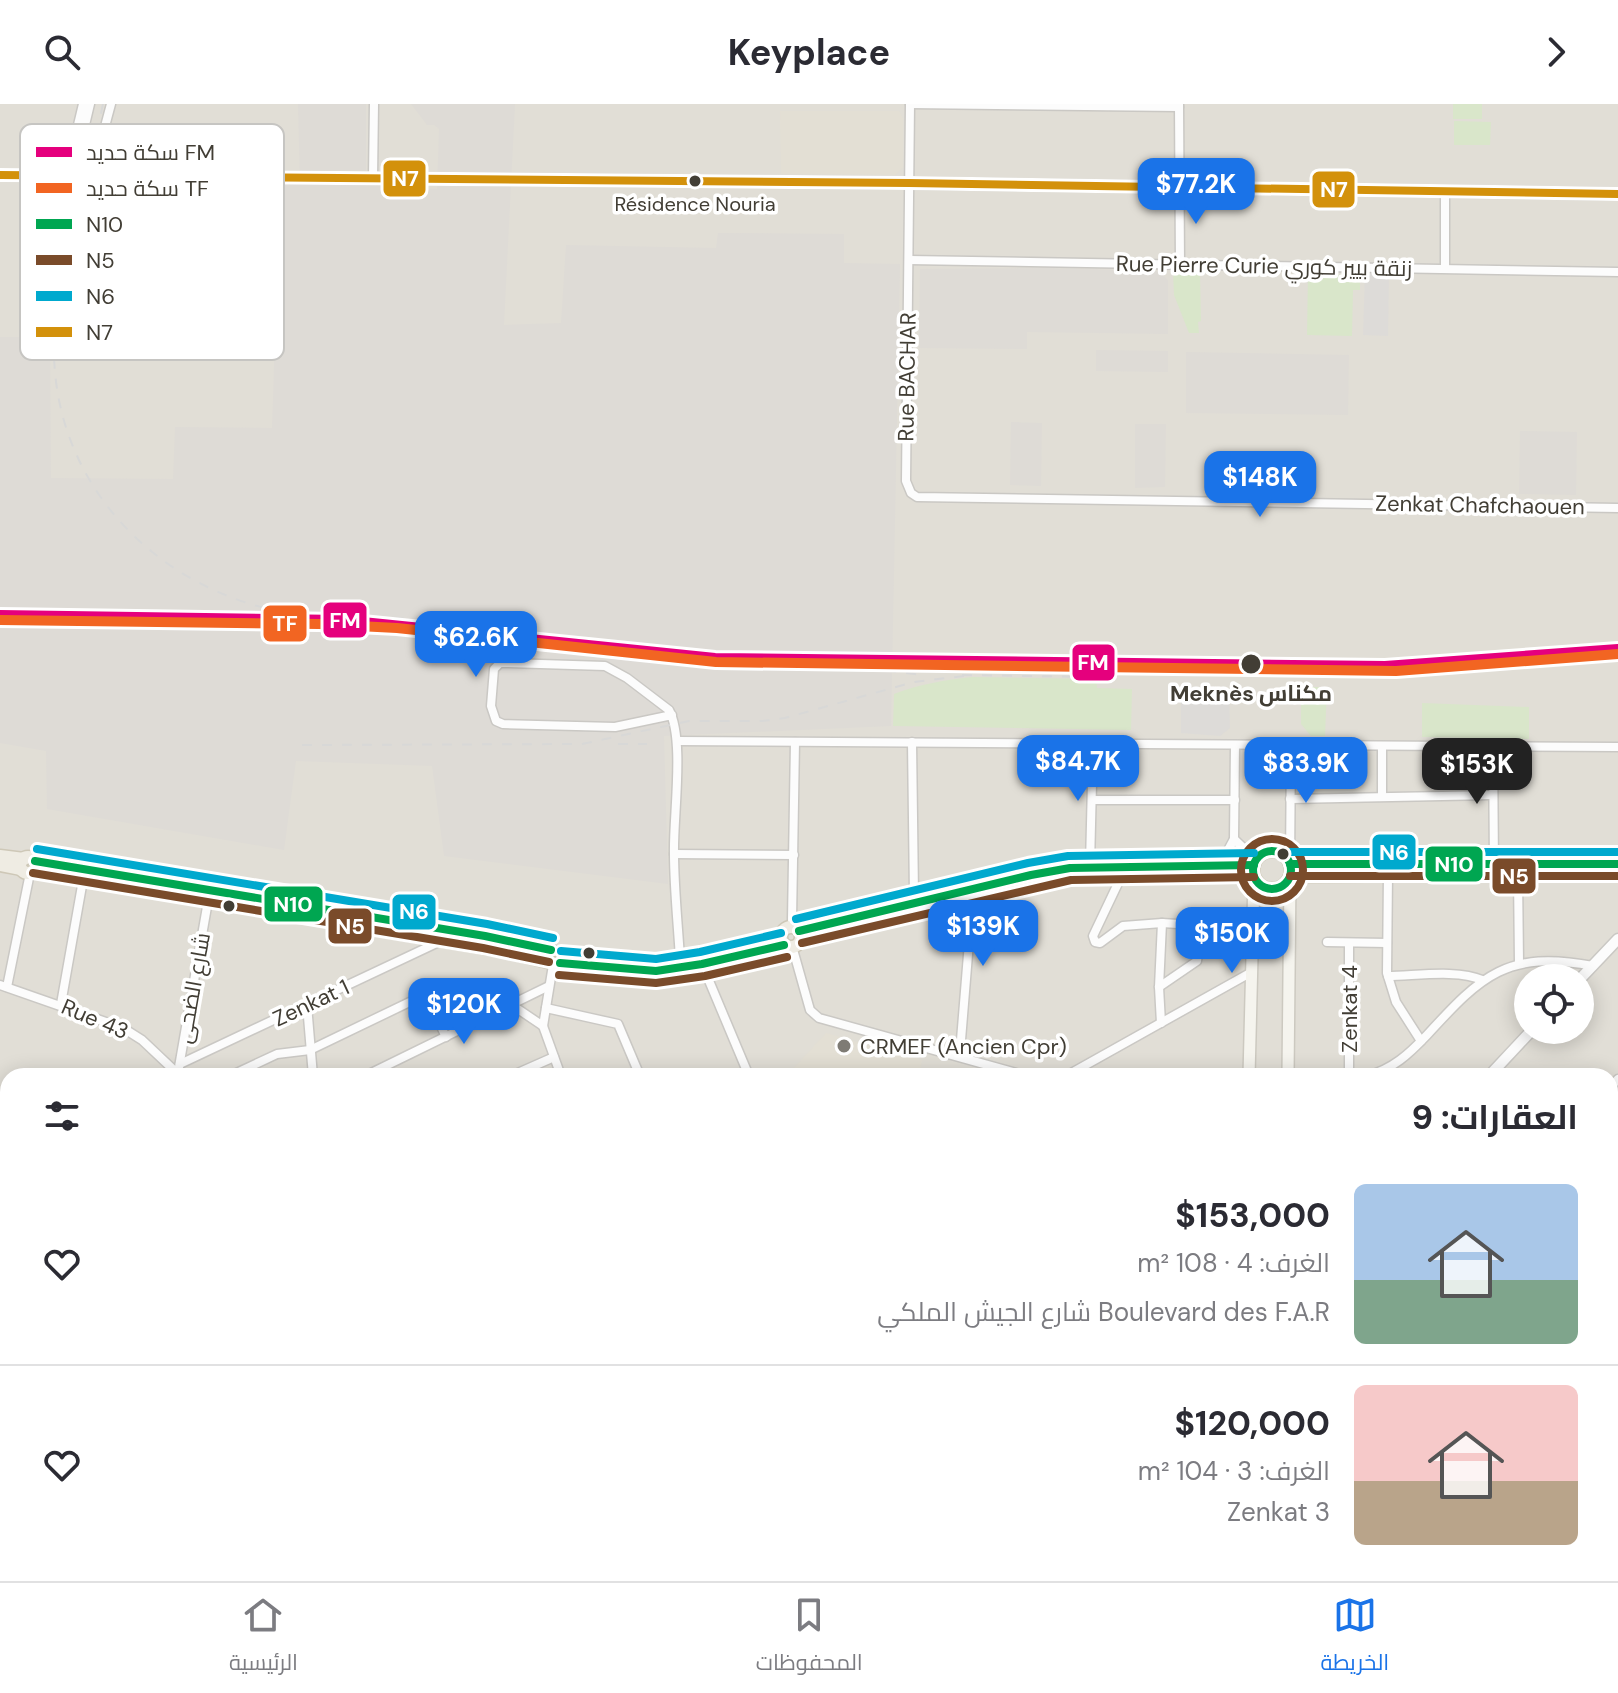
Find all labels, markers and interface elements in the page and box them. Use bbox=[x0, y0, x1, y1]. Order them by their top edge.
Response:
text: Keyplace bbox=[728, 29, 890, 76]
icon: search bbox=[40, 30, 84, 74]
icon: forward bbox=[1534, 30, 1578, 74]
legend bbox=[20, 124, 284, 360]
text: سكة حديد FM bbox=[86, 138, 215, 167]
pin: $77.2K bbox=[1131, 158, 1261, 226]
line badge: N7 bbox=[382, 159, 427, 198]
text: N7 bbox=[391, 164, 419, 193]
text: $77.2K bbox=[1156, 167, 1236, 201]
line badge: N7 bbox=[1311, 170, 1356, 209]
marker: Résidence Nouria bbox=[687, 173, 703, 189]
text: سكة حديد TF bbox=[86, 174, 209, 203]
text: N7 bbox=[1320, 175, 1348, 204]
place label: Résidence Nouria bbox=[614, 191, 776, 217]
text: N10 bbox=[86, 210, 123, 239]
text: N5 bbox=[86, 246, 115, 275]
street label: Rue Pierre Curie زنقة بيير كوري bbox=[1116, 249, 1412, 285]
text: N6 bbox=[86, 282, 115, 311]
street label: Rue BACHAR bbox=[891, 312, 923, 442]
text: N7 bbox=[86, 318, 113, 347]
pin: $148K bbox=[1204, 451, 1316, 519]
text: $148K bbox=[1222, 460, 1298, 494]
street label: Zenkat Chafchaouen bbox=[1375, 489, 1585, 521]
line badge: FM bbox=[322, 601, 368, 639]
line badge: TF bbox=[262, 604, 308, 643]
text: FM bbox=[329, 606, 361, 635]
text: TF bbox=[272, 609, 298, 638]
pin: $62.6K bbox=[411, 611, 541, 679]
text: $62.6K bbox=[433, 620, 519, 654]
line badge: FM bbox=[1071, 643, 1116, 682]
text: FM bbox=[1077, 648, 1109, 677]
marker: Meknès مكناس bbox=[1239, 652, 1263, 676]
place label: Meknès مكناس bbox=[1170, 679, 1332, 708]
pin: $84.7K bbox=[1013, 735, 1143, 803]
pin: $83.9K bbox=[1241, 737, 1371, 805]
pin: $153K bbox=[1421, 738, 1533, 806]
text: $84.7K bbox=[1035, 744, 1121, 778]
text: $83.9K bbox=[1262, 746, 1350, 780]
text: $153K bbox=[1440, 747, 1514, 781]
line badge: N6 bbox=[1371, 833, 1417, 871]
text: N6 bbox=[1379, 838, 1409, 867]
line badge: N10 bbox=[1424, 845, 1484, 883]
unlabelled marker bbox=[1275, 846, 1291, 862]
text: N10 bbox=[1434, 850, 1474, 879]
line badge: N5 bbox=[1491, 857, 1537, 895]
text: N5 bbox=[1499, 862, 1529, 891]
line badge: N10 bbox=[263, 885, 324, 923]
text: N10 bbox=[273, 890, 313, 919]
line badge: N6 bbox=[391, 893, 437, 931]
text: N6 bbox=[399, 897, 429, 926]
unlabelled marker bbox=[221, 898, 237, 914]
pin: $139K bbox=[927, 900, 1039, 968]
line badge: N5 bbox=[327, 907, 373, 945]
pin: $150K bbox=[1176, 907, 1288, 975]
text: $139K bbox=[946, 909, 1020, 943]
text: N5 bbox=[335, 912, 365, 941]
text: $150K bbox=[1194, 916, 1270, 950]
street label: شارع الضحى bbox=[169, 930, 217, 1046]
unlabelled marker bbox=[581, 945, 597, 961]
map controls bbox=[1514, 964, 1594, 1044]
button: locate bbox=[1514, 964, 1594, 1044]
street label: Zenkat 4 bbox=[1335, 965, 1364, 1053]
street label: Zenkat 1 bbox=[268, 973, 354, 1033]
pin: $120K bbox=[408, 978, 520, 1046]
text: $120K bbox=[426, 987, 502, 1021]
street label: Rue 43 bbox=[57, 992, 133, 1046]
place label: CRMEF (Ancien Cpr) bbox=[860, 1032, 1067, 1061]
marker: CRMEF (Ancien Cpr) bbox=[835, 1037, 853, 1055]
icon: filters bbox=[40, 1094, 84, 1138]
text: العقارات: 9 bbox=[1411, 1095, 1578, 1140]
text: $153,000 bbox=[1175, 1193, 1330, 1238]
icon: home bbox=[1418, 1216, 1514, 1312]
icon: heart bbox=[40, 1242, 84, 1286]
text: الغرف: 4 · 108 m² bbox=[1137, 1246, 1330, 1280]
text: Boulevard des F.A.R شارع الجيش الملكي bbox=[877, 1295, 1330, 1329]
text: $120,000 bbox=[1175, 1401, 1330, 1446]
icon: home bbox=[1418, 1417, 1514, 1513]
icon: heart bbox=[40, 1443, 84, 1487]
text: الغرف: 3 · 104 m² bbox=[1138, 1454, 1330, 1488]
text: Zenkat 3 bbox=[1227, 1495, 1330, 1529]
tab: الرئيسية bbox=[229, 1593, 298, 1683]
tab: المحفوظات bbox=[756, 1593, 863, 1683]
tab: الخريطة bbox=[1320, 1593, 1389, 1683]

